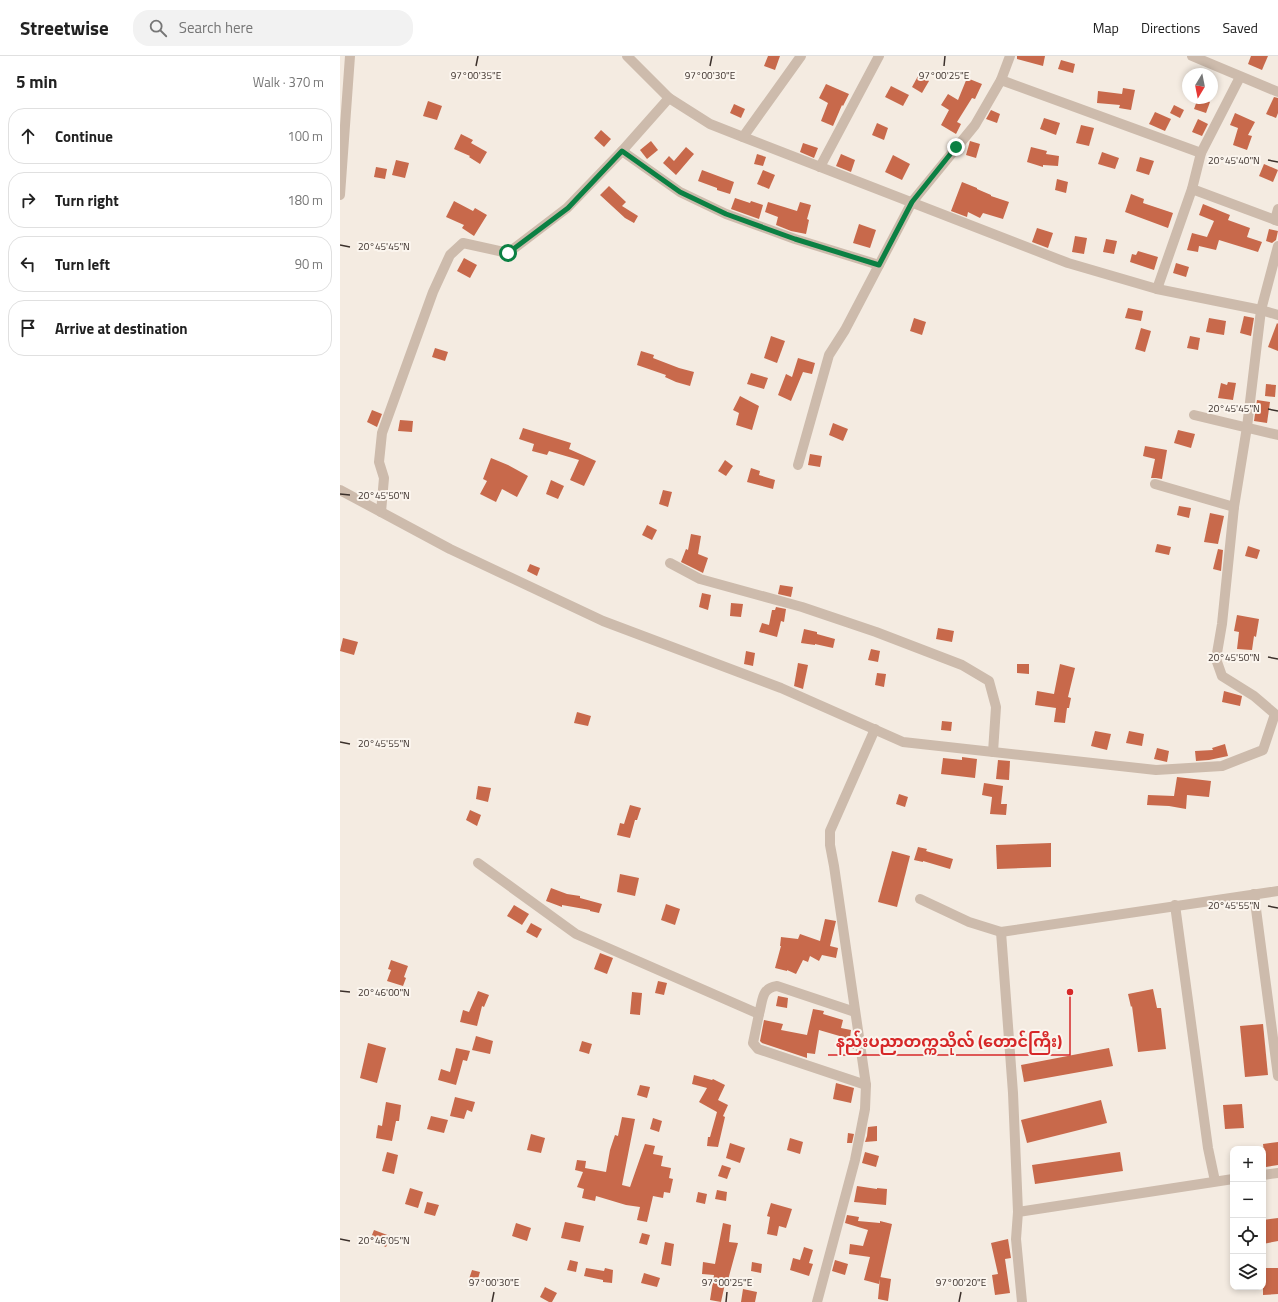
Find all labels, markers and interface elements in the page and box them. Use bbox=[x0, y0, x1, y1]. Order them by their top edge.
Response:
search box bbox=[133, 10, 413, 46]
text: Streetwise bbox=[20, 13, 109, 42]
text: Search here bbox=[179, 16, 253, 39]
icon: search bbox=[147, 17, 169, 39]
text: Map bbox=[1093, 17, 1119, 38]
text: Directions bbox=[1141, 17, 1200, 38]
text: Saved bbox=[1222, 17, 1258, 38]
text: 97°00'35"E bbox=[451, 68, 502, 83]
text: 97°00'30"E bbox=[685, 68, 736, 83]
text: 97°00'25"E bbox=[919, 68, 970, 83]
north arrow bbox=[1182, 68, 1218, 104]
text: 5 min bbox=[16, 69, 57, 95]
text: Walk · 370 m bbox=[253, 72, 324, 92]
icon: ahead bbox=[17, 125, 39, 147]
text: Continue bbox=[55, 125, 113, 148]
text: 100 m bbox=[287, 126, 323, 146]
route end bbox=[947, 138, 965, 156]
text: 20°45'40"N bbox=[1208, 153, 1260, 168]
icon: right bbox=[17, 189, 39, 211]
text: Turn right bbox=[55, 189, 119, 212]
text: 180 m bbox=[287, 190, 323, 210]
text: 20°45'45"N bbox=[358, 239, 410, 254]
route start bbox=[499, 244, 517, 262]
icon: left bbox=[17, 253, 39, 275]
text: Turn left bbox=[55, 253, 110, 276]
text: 90 m bbox=[295, 254, 323, 274]
icon: arrive bbox=[17, 317, 39, 339]
text: Arrive at destination bbox=[55, 317, 188, 340]
text: 20°45'45"N bbox=[1208, 401, 1260, 416]
text: 20°45'50"N bbox=[358, 488, 410, 503]
text: 20°45'50"N bbox=[1208, 650, 1260, 665]
text: 20°45'55"N bbox=[358, 736, 410, 751]
text: 20°45'55"N bbox=[1208, 898, 1260, 913]
text: 20°46'00"N bbox=[358, 985, 410, 1000]
callout: နည်းပညာတက္ကသိုလ် (တောင်ကြီး) bbox=[828, 1027, 1070, 1055]
text: နည်းပညာတက္ကသိုလ် (တောင်ကြီး) bbox=[836, 1029, 1062, 1055]
map controls bbox=[1230, 1146, 1266, 1290]
button: + bbox=[1230, 1146, 1266, 1182]
button: − bbox=[1230, 1182, 1266, 1218]
button: locate bbox=[1230, 1218, 1266, 1254]
text: 20°46'05"N bbox=[358, 1233, 410, 1248]
button: layers bbox=[1230, 1254, 1266, 1290]
text: 97°00'30"E bbox=[469, 1275, 520, 1290]
text: 97°00'25"E bbox=[702, 1275, 753, 1290]
text: 97°00'20"E bbox=[936, 1275, 987, 1290]

